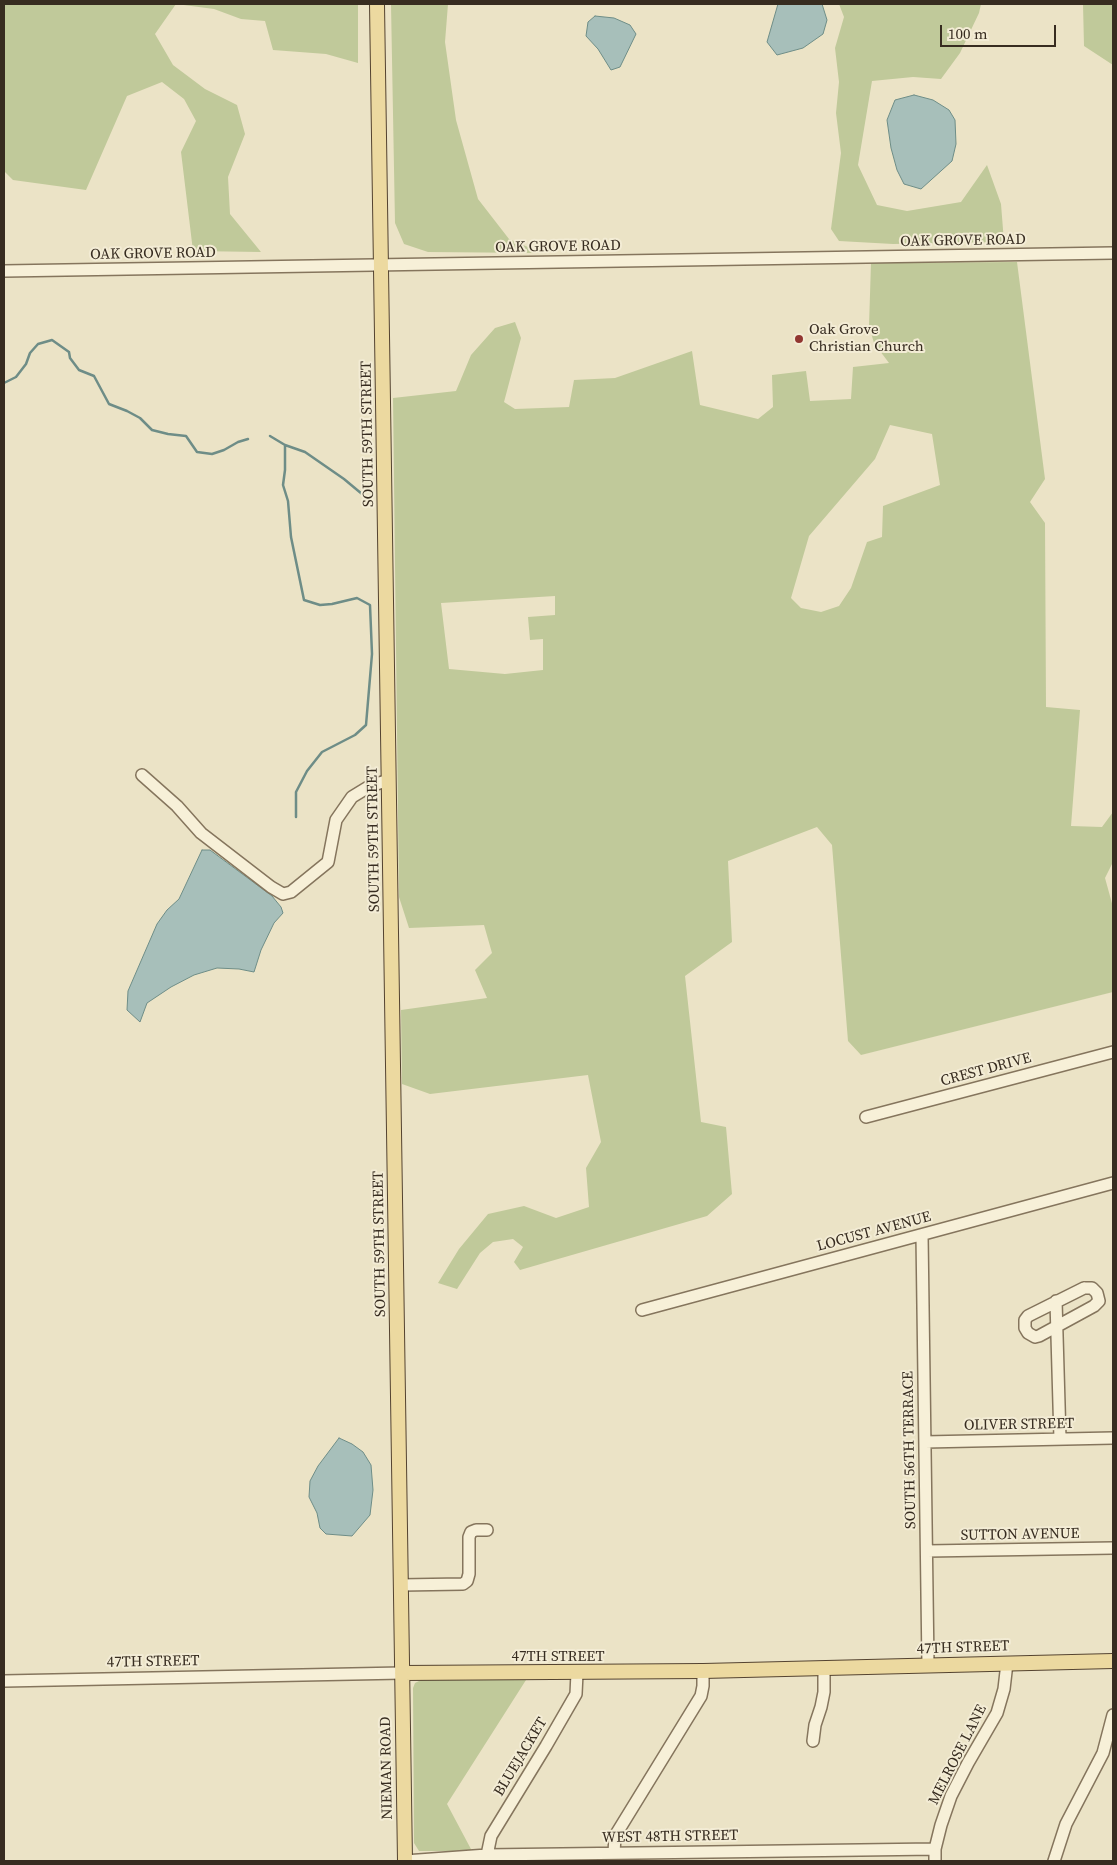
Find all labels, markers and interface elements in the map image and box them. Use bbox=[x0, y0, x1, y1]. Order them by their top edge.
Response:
scale bar bbox=[942, 15, 1058, 47]
text: 100 m bbox=[948, 23, 988, 44]
street label: OAK GROVE ROAD bbox=[900, 231, 1026, 251]
street label: OAK GROVE ROAD bbox=[495, 237, 621, 257]
street label: OAK GROVE ROAD bbox=[90, 244, 216, 264]
place label: Oak Grove Christian Church bbox=[809, 321, 924, 356]
marker: Oak Grove Christian Church bbox=[793, 333, 805, 345]
street label: SOUTH 59TH STREET bbox=[358, 361, 378, 507]
street label: SOUTH 59TH STREET bbox=[364, 766, 384, 912]
street label: CREST DRIVE bbox=[939, 1049, 1033, 1091]
street label: SOUTH 59TH STREET bbox=[370, 1171, 390, 1317]
street label: LOCUST AVENUE bbox=[815, 1208, 933, 1256]
street label: SOUTH 56TH TERRACE bbox=[900, 1371, 920, 1529]
street label: OLIVER STREET bbox=[964, 1415, 1074, 1435]
street label: SUTTON AVENUE bbox=[960, 1525, 1080, 1545]
street label: 47TH STREET bbox=[916, 1637, 1010, 1659]
street label: 47TH STREET bbox=[512, 1648, 604, 1666]
street label: 47TH STREET bbox=[106, 1652, 200, 1672]
street label: MELROSE LANE bbox=[925, 1702, 991, 1808]
street label: BLUEJACKET bbox=[490, 1714, 552, 1800]
street label: NIEMAN ROAD bbox=[377, 1716, 397, 1820]
street label: WEST 48TH STREET bbox=[602, 1827, 738, 1847]

